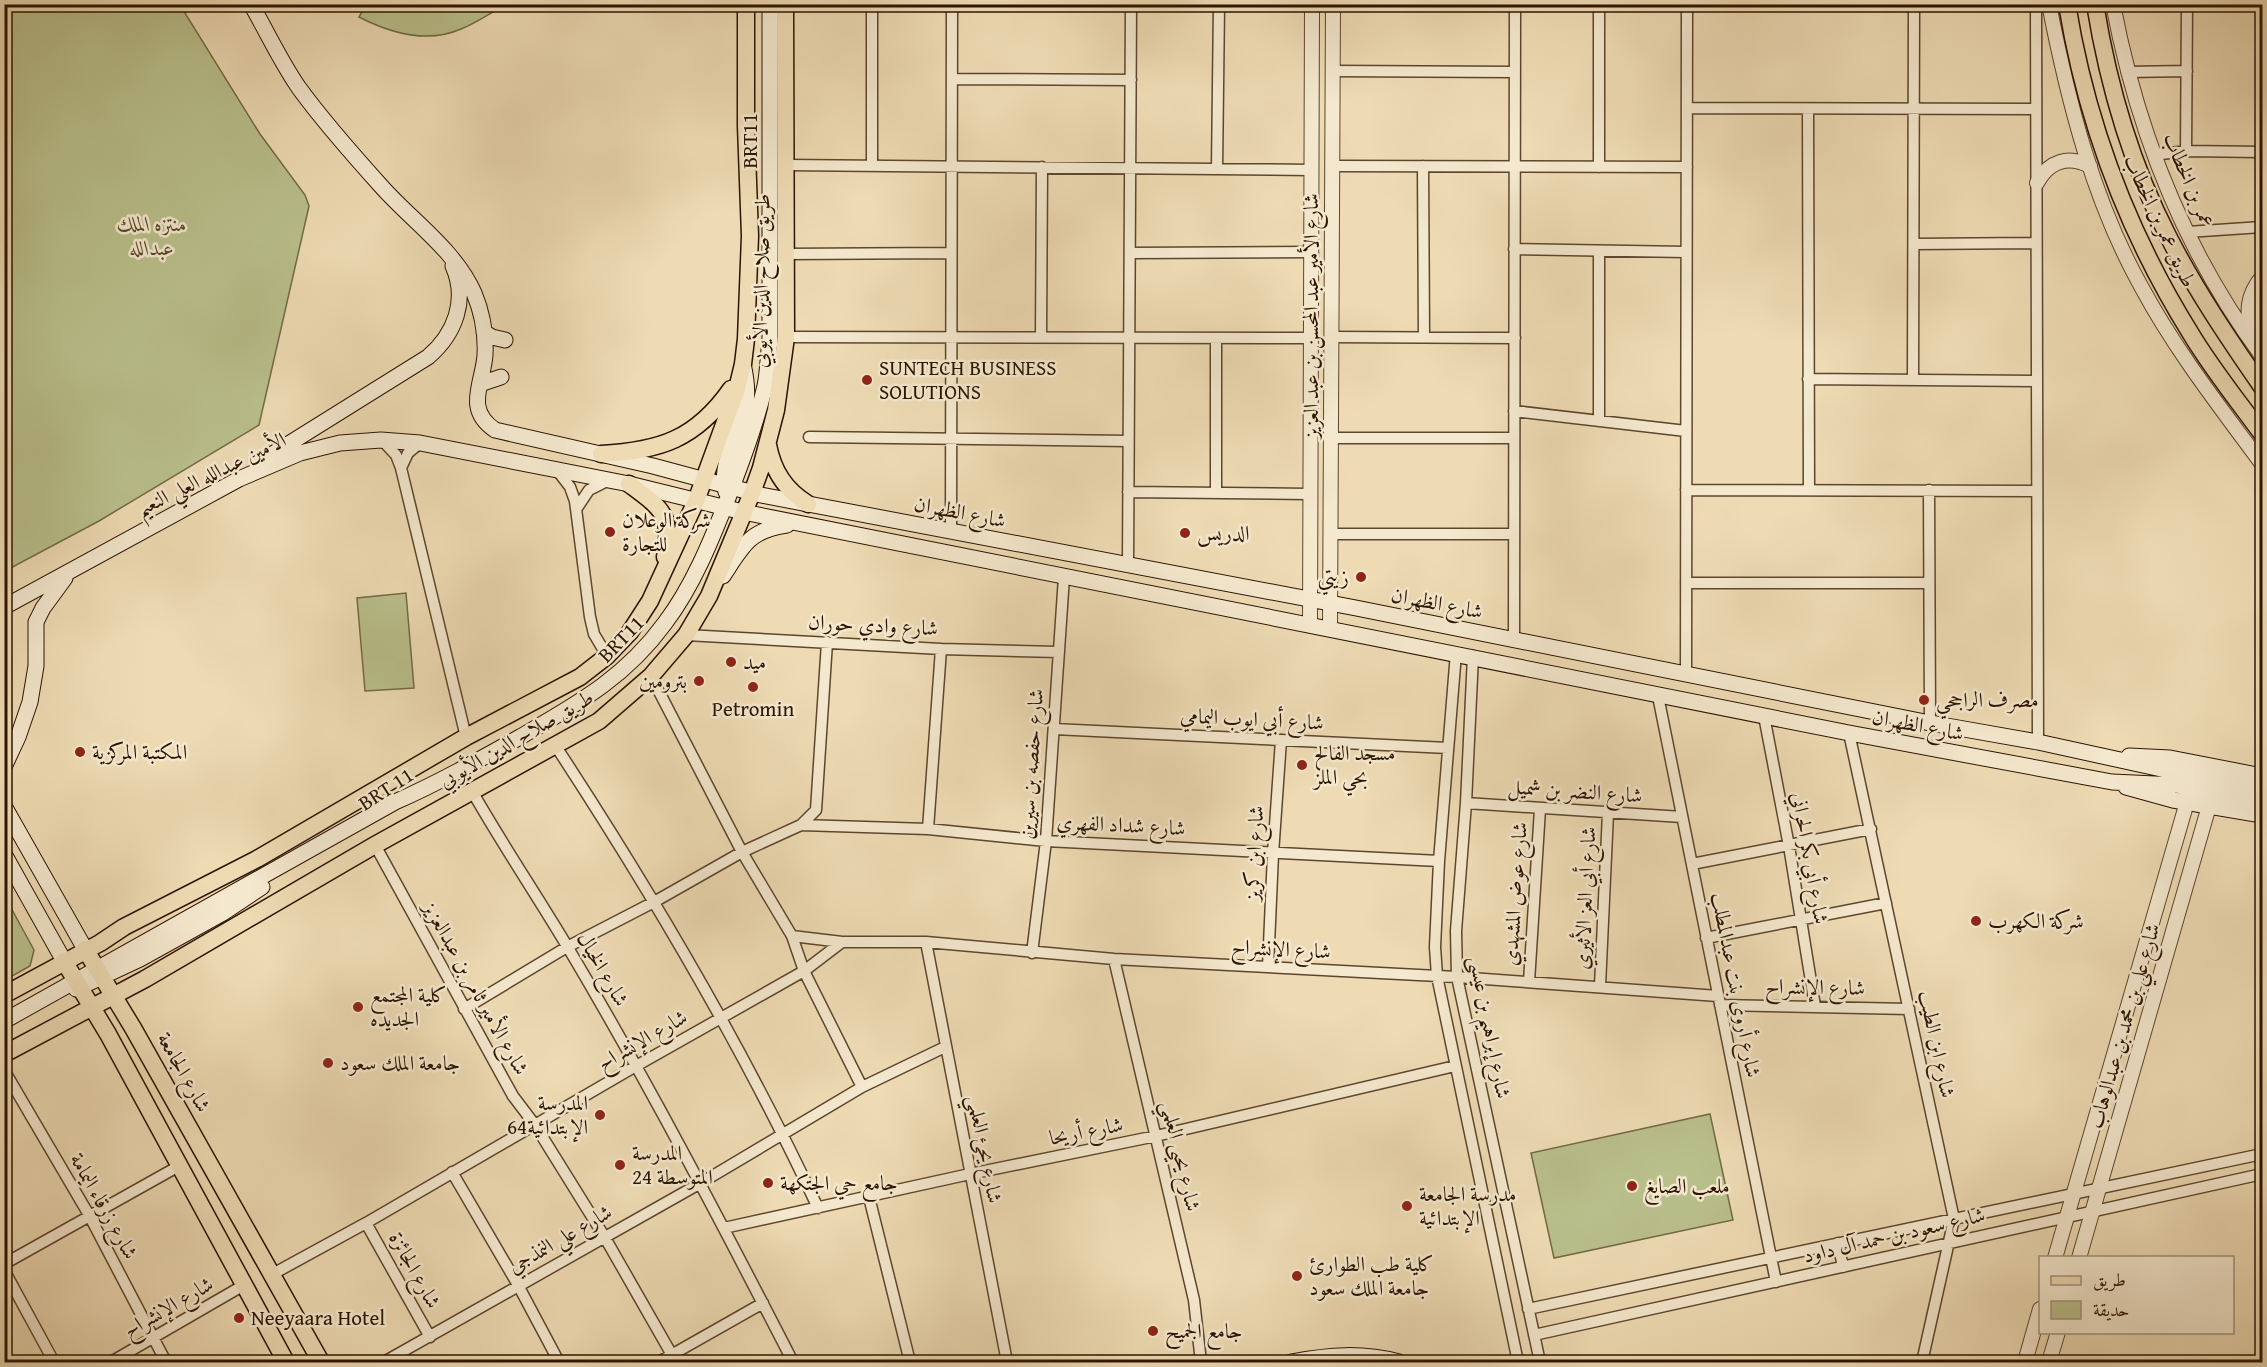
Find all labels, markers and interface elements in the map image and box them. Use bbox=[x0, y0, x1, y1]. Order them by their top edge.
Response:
street label: BRT11 bbox=[734, 113, 765, 169]
street label: عمر بن الخطاب bbox=[2156, 127, 2223, 232]
street label: طريق عمر بن الخطاب bbox=[2116, 149, 2205, 292]
street label: شارع الأمير عبد المحسن بن عبد العزيز bbox=[1295, 193, 1329, 441]
street label: طريق صلاح الدين الأيوبي bbox=[743, 194, 782, 369]
park label: منتزه الملك عبدالله bbox=[117, 208, 187, 263]
place label: SUNTECH BUSINESS SOLUTIONS bbox=[879, 352, 1057, 407]
marker: SUNTECH BUSINESS SOLUTIONS bbox=[860, 373, 874, 387]
street label: الأمين عبدالله العلي النعيم bbox=[130, 424, 294, 529]
street label: شارع الظهران bbox=[911, 487, 1009, 539]
place label: شركة الوعلان للتجارة bbox=[622, 504, 711, 559]
place label: الدريس bbox=[1197, 517, 1250, 548]
marker: شركة الوعلان للتجارة bbox=[603, 525, 617, 539]
marker: الدريس bbox=[1178, 526, 1192, 540]
place label: زيتي bbox=[1318, 561, 1349, 596]
marker: زيتي bbox=[1354, 570, 1368, 584]
street label: شارع الظهران bbox=[1388, 578, 1486, 630]
street label: شارع وادي حوران bbox=[807, 606, 939, 646]
street label: BRT11 bbox=[590, 608, 651, 669]
place label: ميد bbox=[743, 646, 766, 677]
marker: ميد bbox=[724, 655, 738, 669]
place label: بترومين bbox=[639, 665, 687, 696]
marker: بترومين bbox=[692, 674, 706, 688]
marker: Petromin bbox=[746, 680, 760, 694]
street label: طريق صلاح الدين الأيوبي bbox=[432, 682, 601, 799]
place label: مصرف الراجحي bbox=[1936, 684, 2039, 720]
street label: شارع حفصه بن سيرين bbox=[1010, 688, 1054, 841]
place label: Petromin bbox=[712, 693, 794, 724]
marker: مصرف الراجحي bbox=[1917, 693, 1931, 707]
street label: شارع أبي ايوب اليمامي bbox=[1179, 699, 1325, 741]
street label: شارع الظهران bbox=[1869, 700, 1967, 752]
place label: المكتبة المركزية bbox=[92, 736, 187, 767]
place label: مسجد الفالح بحي الملز bbox=[1312, 737, 1395, 797]
marker: المكتبة المركزية bbox=[73, 745, 87, 759]
marker: مسجد الفالح بحي الملز bbox=[1295, 758, 1309, 772]
street label: BRT 11 bbox=[352, 759, 419, 818]
street label: شارع النضر بن شميل bbox=[1506, 770, 1643, 814]
street label: شارع أبي بكر الحراني bbox=[1781, 789, 1837, 927]
street label: شارع ابن كريز bbox=[1235, 805, 1274, 904]
street label: شارع شداد الفهري bbox=[1056, 806, 1186, 846]
street label: شارع عوض المشهدي bbox=[1494, 821, 1538, 967]
street label: شارع أبي العز الأثيري bbox=[1565, 826, 1607, 971]
street label: شارع أروى بنت عبدالمطلب bbox=[1700, 890, 1770, 1081]
street label: شارع الأمير ثامر بن عبدالعزيز bbox=[412, 894, 537, 1082]
place label: شركة الكهرب bbox=[1988, 905, 2084, 936]
marker: شركة الكهرب bbox=[1969, 914, 1983, 928]
street label: شارع علي بن محمد بن عبدالوهاب bbox=[2079, 919, 2173, 1134]
street label: شارع الخيال bbox=[567, 926, 637, 1013]
street label: شارع الإنشراح bbox=[1230, 930, 1332, 971]
street label: شارع إبراهيم بن عيسى bbox=[1456, 953, 1520, 1102]
street label: شارع الإنشراح bbox=[1765, 970, 1865, 1007]
place label: كلية المجتمع الجديده bbox=[370, 979, 447, 1034]
street label: شارع ابن الطيب bbox=[1908, 987, 1964, 1101]
marker: كلية المجتمع الجديده bbox=[351, 1000, 365, 1014]
street label: شارع الإنشراح bbox=[591, 1001, 695, 1081]
street label: شارع الجامعة bbox=[147, 1026, 219, 1119]
place label: جامعة الملك سعود bbox=[340, 1047, 460, 1078]
marker: جامعة الملك سعود bbox=[321, 1056, 335, 1070]
place label: المدرسة الإبتدائية64 bbox=[507, 1087, 588, 1143]
street label: شارع يحئ العلمي bbox=[955, 1092, 1011, 1207]
street label: شارع يحيى العلمي bbox=[1149, 1098, 1209, 1215]
marker: المدرسة الإبتدائية64 bbox=[593, 1108, 607, 1122]
street label: شارع أريحا bbox=[1046, 1108, 1126, 1156]
place label: المدرسة المتوسطة 24 bbox=[632, 1137, 713, 1192]
street label: شارع زرقاء اليمامة bbox=[60, 1147, 146, 1266]
marker: المدرسة المتوسطة 24 bbox=[613, 1158, 627, 1172]
place label: جامع حي الجتكهة bbox=[780, 1167, 898, 1202]
place label: ملعب الصايغ bbox=[1644, 1170, 1730, 1205]
marker: جامع حي الجتكهة bbox=[761, 1176, 775, 1190]
place label: مدرسة الجامعة الإبتدائية bbox=[1419, 1178, 1516, 1234]
marker: ملعب الصايغ bbox=[1625, 1179, 1639, 1193]
street label: شارع علي النمذجي bbox=[502, 1196, 620, 1285]
marker: مدرسة الجامعة الإبتدائية bbox=[1400, 1199, 1414, 1213]
street label: شارع سعود بن حمد آل داود bbox=[1800, 1199, 1989, 1273]
street label: شارع الجائزة bbox=[379, 1226, 449, 1315]
place label: كلية طب الطوارئ جامعة الملك سعود bbox=[1309, 1248, 1434, 1303]
legend bbox=[2039, 1256, 2234, 1334]
text: طريق bbox=[2093, 1266, 2126, 1293]
street label: شارع الإنشراح bbox=[117, 1268, 221, 1348]
marker: كلية طب الطوارئ جامعة الملك سعود bbox=[1290, 1269, 1304, 1283]
text: حديقة bbox=[2093, 1296, 2129, 1323]
place label: Neeyaara Hotel bbox=[251, 1302, 385, 1333]
marker: Neeyaara Hotel bbox=[232, 1311, 246, 1325]
place label: جامع الجميح bbox=[1165, 1315, 1242, 1350]
marker: جامع الجميح bbox=[1146, 1324, 1160, 1338]

